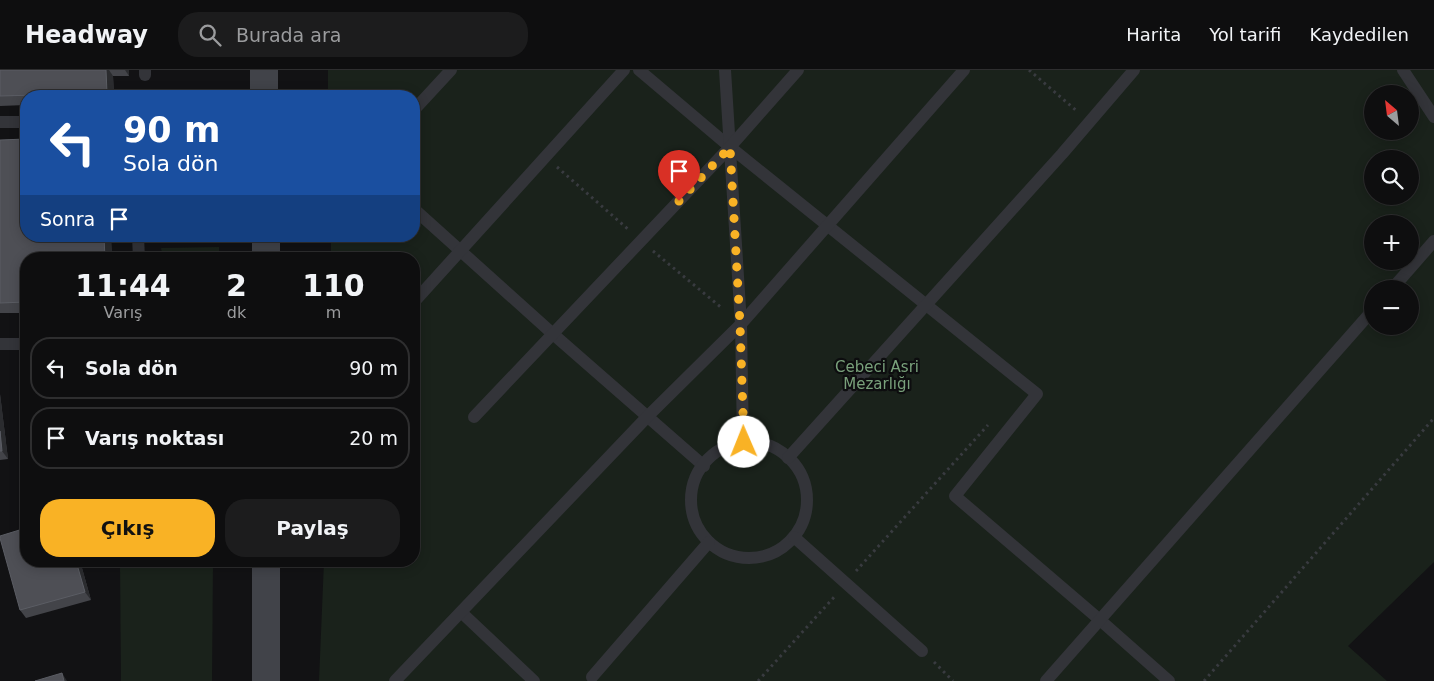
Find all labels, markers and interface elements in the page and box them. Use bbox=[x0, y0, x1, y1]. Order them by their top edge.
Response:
search box bbox=[178, 12, 528, 57]
text: Headway bbox=[25, 21, 148, 49]
icon: search bbox=[196, 21, 224, 49]
text: Burada ara bbox=[236, 24, 341, 46]
text: Harita bbox=[1126, 24, 1181, 45]
text: Yol tarifi bbox=[1209, 24, 1281, 45]
text: Kaydedilen bbox=[1309, 24, 1409, 45]
north arrow bbox=[1364, 85, 1419, 140]
map controls bbox=[1364, 85, 1419, 335]
icon: left bbox=[40, 110, 105, 175]
text: 90 m bbox=[123, 110, 220, 150]
pin bbox=[658, 150, 700, 201]
button: search bbox=[1364, 150, 1419, 205]
text: Sola dön bbox=[123, 151, 218, 176]
icon: arrive bbox=[665, 157, 693, 185]
icon: arrive bbox=[105, 205, 133, 233]
text: Sonra bbox=[40, 208, 95, 230]
button: + bbox=[1364, 215, 1419, 270]
text: 11:44 bbox=[75, 268, 171, 303]
text: 2 bbox=[226, 268, 247, 303]
text: 110 bbox=[302, 268, 365, 303]
button: − bbox=[1364, 280, 1419, 335]
text: Varış bbox=[104, 303, 142, 322]
text: dk bbox=[227, 303, 246, 322]
text: m bbox=[326, 303, 341, 322]
icon: left bbox=[42, 354, 70, 382]
text: Sola dön bbox=[85, 357, 178, 379]
text: 90 m bbox=[349, 357, 398, 379]
park label: Cebeci Asri Mezarlığı bbox=[835, 358, 919, 393]
position arrow bbox=[717, 415, 769, 467]
icon: arrive bbox=[42, 424, 70, 452]
text: Varış noktası bbox=[85, 427, 224, 449]
text: 20 m bbox=[349, 427, 398, 449]
button: Çıkış bbox=[40, 499, 215, 557]
button: Paylaş bbox=[225, 499, 400, 557]

